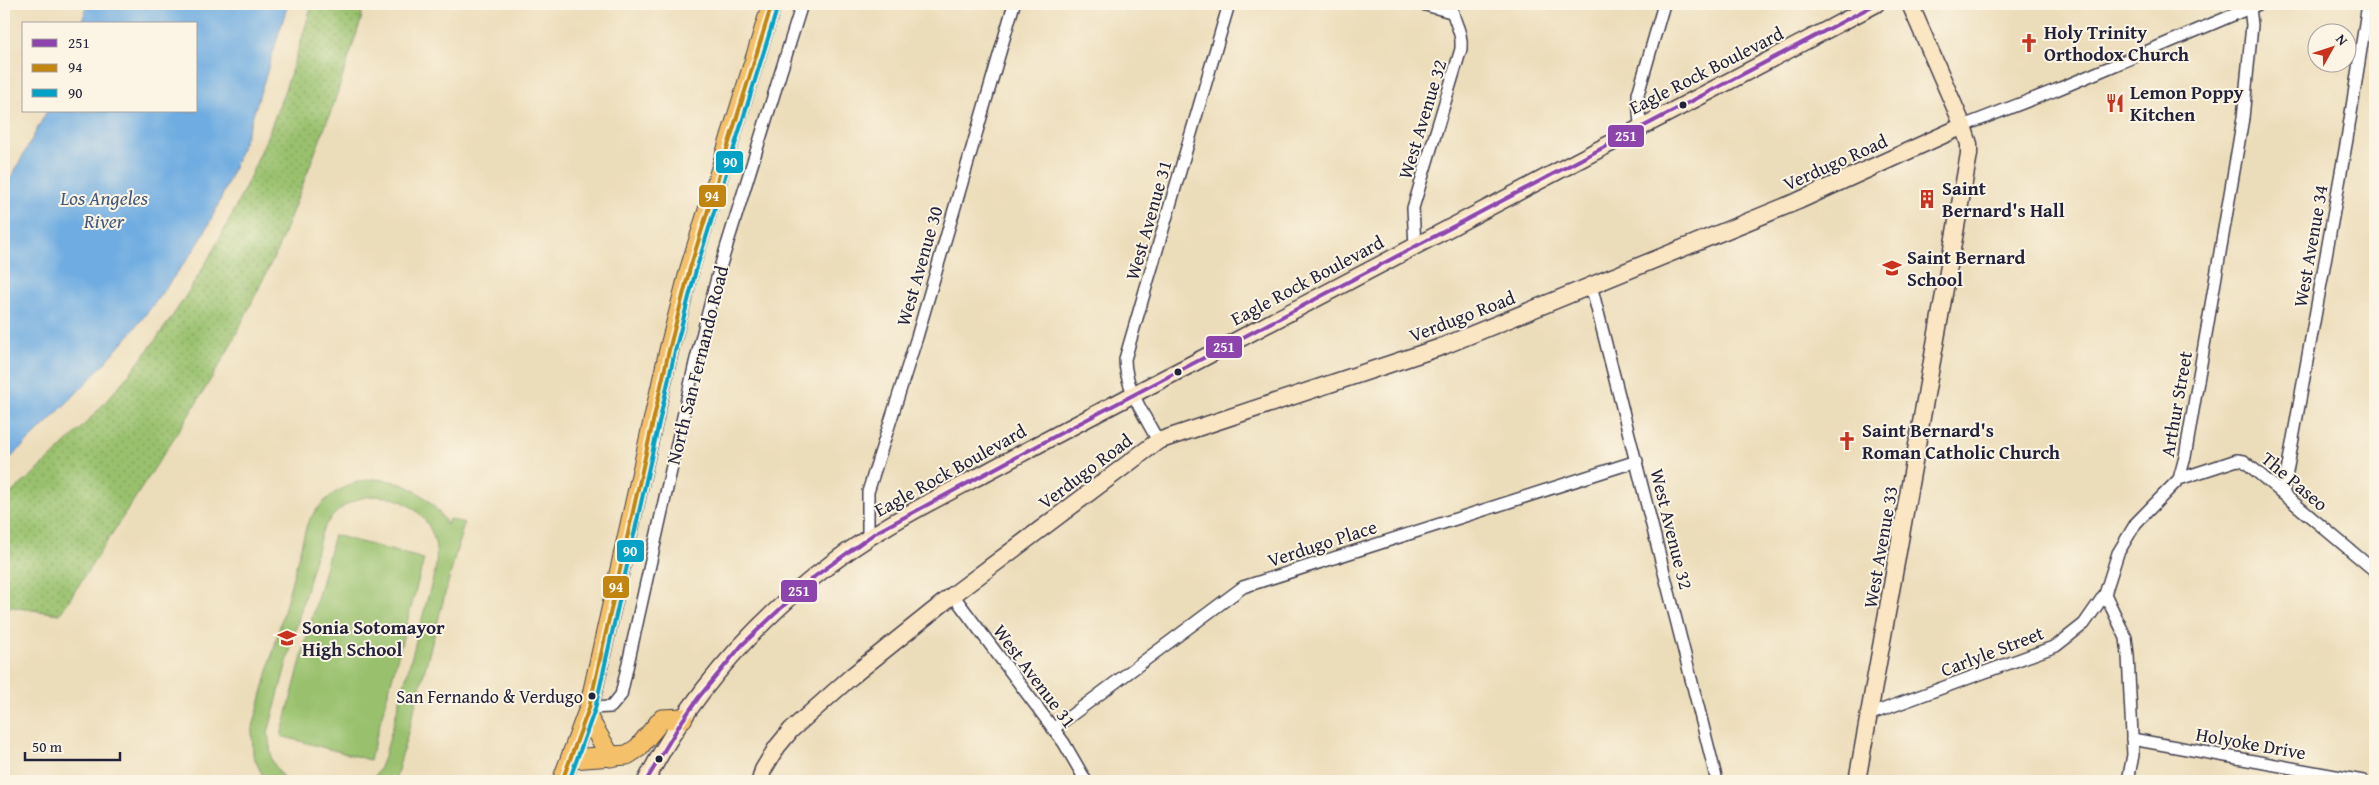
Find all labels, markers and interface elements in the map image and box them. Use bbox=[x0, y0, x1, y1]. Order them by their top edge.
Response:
place label: Holy Trinity Orthodox Church bbox=[2044, 18, 2190, 68]
street label: Eagle Rock Boulevard bbox=[1624, 19, 1789, 121]
legend bbox=[22, 22, 198, 112]
north arrow bbox=[2306, 22, 2356, 72]
text: N bbox=[2331, 30, 2353, 50]
text: 251 bbox=[68, 32, 90, 53]
church icon: Holy Trinity Orthodox Church bbox=[2018, 32, 2040, 54]
text: 94 bbox=[68, 56, 82, 77]
street label: West Avenue 32 bbox=[1391, 56, 1453, 182]
place label: Lemon Poppy Kitchen bbox=[2130, 78, 2244, 128]
text: 90 bbox=[68, 82, 82, 103]
restaurant icon: Lemon Poppy Kitchen bbox=[2104, 92, 2126, 114]
unlabelled marker bbox=[1678, 100, 1688, 110]
line badge: 251 bbox=[1607, 124, 1645, 148]
text: 251 bbox=[1615, 126, 1637, 146]
street label: Verdugo Road bbox=[1778, 126, 1892, 197]
line badge: 90 bbox=[715, 150, 744, 174]
text: 90 bbox=[723, 152, 737, 172]
street label: West Avenue 31 bbox=[1118, 157, 1178, 283]
place label: Saint Bernard's Hall bbox=[1942, 174, 2065, 224]
water label: Los Angeles River bbox=[59, 183, 149, 235]
street label: West Avenue 34 bbox=[2285, 183, 2335, 309]
line badge: 94 bbox=[698, 184, 727, 208]
text: 94 bbox=[705, 186, 719, 206]
building icon: Saint Bernard's Hall bbox=[1916, 188, 1938, 210]
street label: West Avenue 30 bbox=[889, 203, 949, 329]
street label: Eagle Rock Boulevard bbox=[1225, 227, 1389, 332]
place label: Saint Bernard School bbox=[1907, 243, 2026, 293]
school or university icon: Saint Bernard School bbox=[1881, 257, 1903, 279]
street label: North San Fernando Road bbox=[659, 262, 735, 467]
street label: Verdugo Road bbox=[1405, 283, 1520, 349]
line badge: 251 bbox=[1205, 335, 1243, 359]
text: 251 bbox=[1213, 337, 1235, 357]
street label: Arthur Street bbox=[2153, 349, 2199, 459]
unlabelled marker bbox=[1173, 367, 1183, 377]
street label: Eagle Rock Boulevard bbox=[869, 416, 1032, 523]
place label: Saint Bernard's Roman Catholic Church bbox=[1862, 416, 2061, 466]
street label: Verdugo Road bbox=[1032, 426, 1139, 516]
church icon: Saint Bernard's Roman Catholic Church bbox=[1836, 430, 1858, 452]
street label: The Paseo bbox=[2255, 445, 2335, 517]
street label: West Avenue 32 bbox=[1643, 466, 1701, 592]
street label: West Avenue 33 bbox=[1855, 484, 1905, 610]
street label: Verdugo Place bbox=[1264, 512, 1380, 574]
line badge: 90 bbox=[616, 539, 645, 563]
text: 90 bbox=[623, 541, 637, 561]
line badge: 94 bbox=[602, 575, 630, 599]
text: 94 bbox=[609, 577, 623, 597]
line badge: 251 bbox=[780, 579, 818, 603]
text: 251 bbox=[788, 581, 810, 601]
place label: Sonia Sotomayor High School bbox=[302, 613, 445, 663]
street label: West Avenue 31 bbox=[987, 618, 1083, 734]
street label: Carlyle Street bbox=[1936, 618, 2048, 684]
school or university icon: Sonia Sotomayor High School bbox=[276, 627, 298, 649]
place label: San Fernando & Verdugo bbox=[396, 683, 583, 710]
marker: San Fernando & Verdugo bbox=[587, 691, 597, 701]
street label: Holyoke Drive bbox=[2194, 720, 2308, 766]
scale bar bbox=[25, 730, 120, 762]
text: 50 m bbox=[32, 736, 63, 757]
unlabelled marker bbox=[654, 754, 664, 764]

